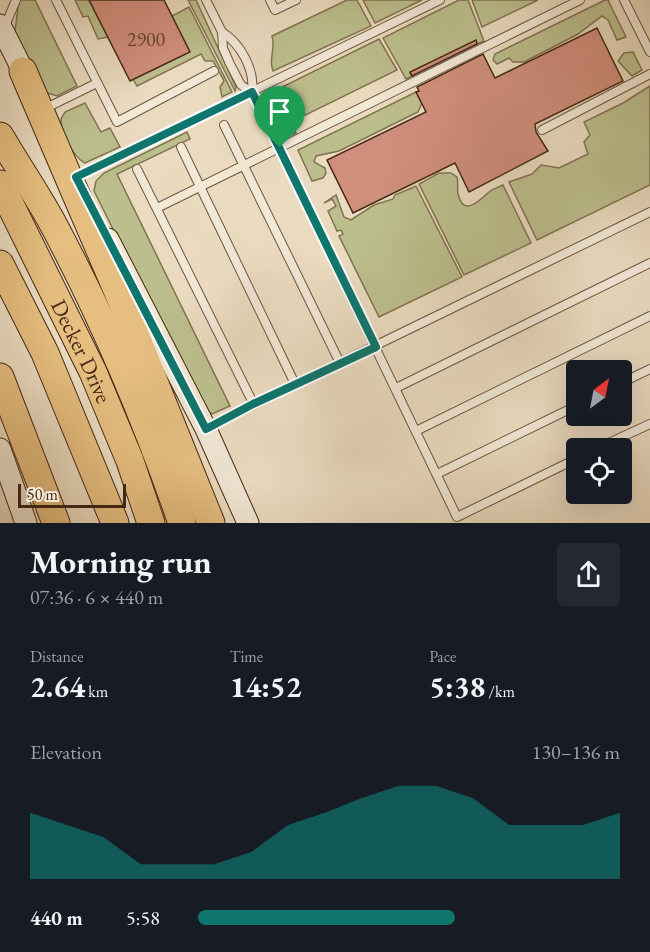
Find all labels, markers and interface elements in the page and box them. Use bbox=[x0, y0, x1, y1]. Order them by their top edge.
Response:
house number: 2900 bbox=[127, 26, 166, 52]
pin bbox=[254, 86, 305, 148]
icon: arrive bbox=[263, 95, 296, 128]
street label: Decker Drive bbox=[45, 294, 119, 408]
north arrow bbox=[566, 360, 632, 426]
map controls bbox=[566, 360, 632, 504]
button: locate bbox=[566, 438, 632, 504]
scale bar bbox=[18, 481, 126, 508]
text: 50 m bbox=[27, 484, 58, 505]
text: Morning run bbox=[30, 540, 212, 583]
button: share bbox=[557, 543, 620, 606]
text: 07:36 · 6 × 440 m bbox=[30, 584, 163, 610]
text: Distance bbox=[30, 646, 83, 667]
text: Time bbox=[230, 646, 263, 667]
text: Pace bbox=[429, 646, 456, 667]
text: 2.64 bbox=[30, 667, 85, 706]
text: 14:52 bbox=[230, 667, 302, 706]
text: 5:38 bbox=[429, 667, 485, 706]
text: km bbox=[85, 681, 108, 702]
text: /km bbox=[485, 681, 515, 702]
text: Elevation bbox=[30, 739, 102, 765]
text: 130–136 m bbox=[532, 739, 620, 765]
text: 440 m bbox=[30, 905, 83, 931]
text: 5:58 bbox=[126, 905, 160, 931]

